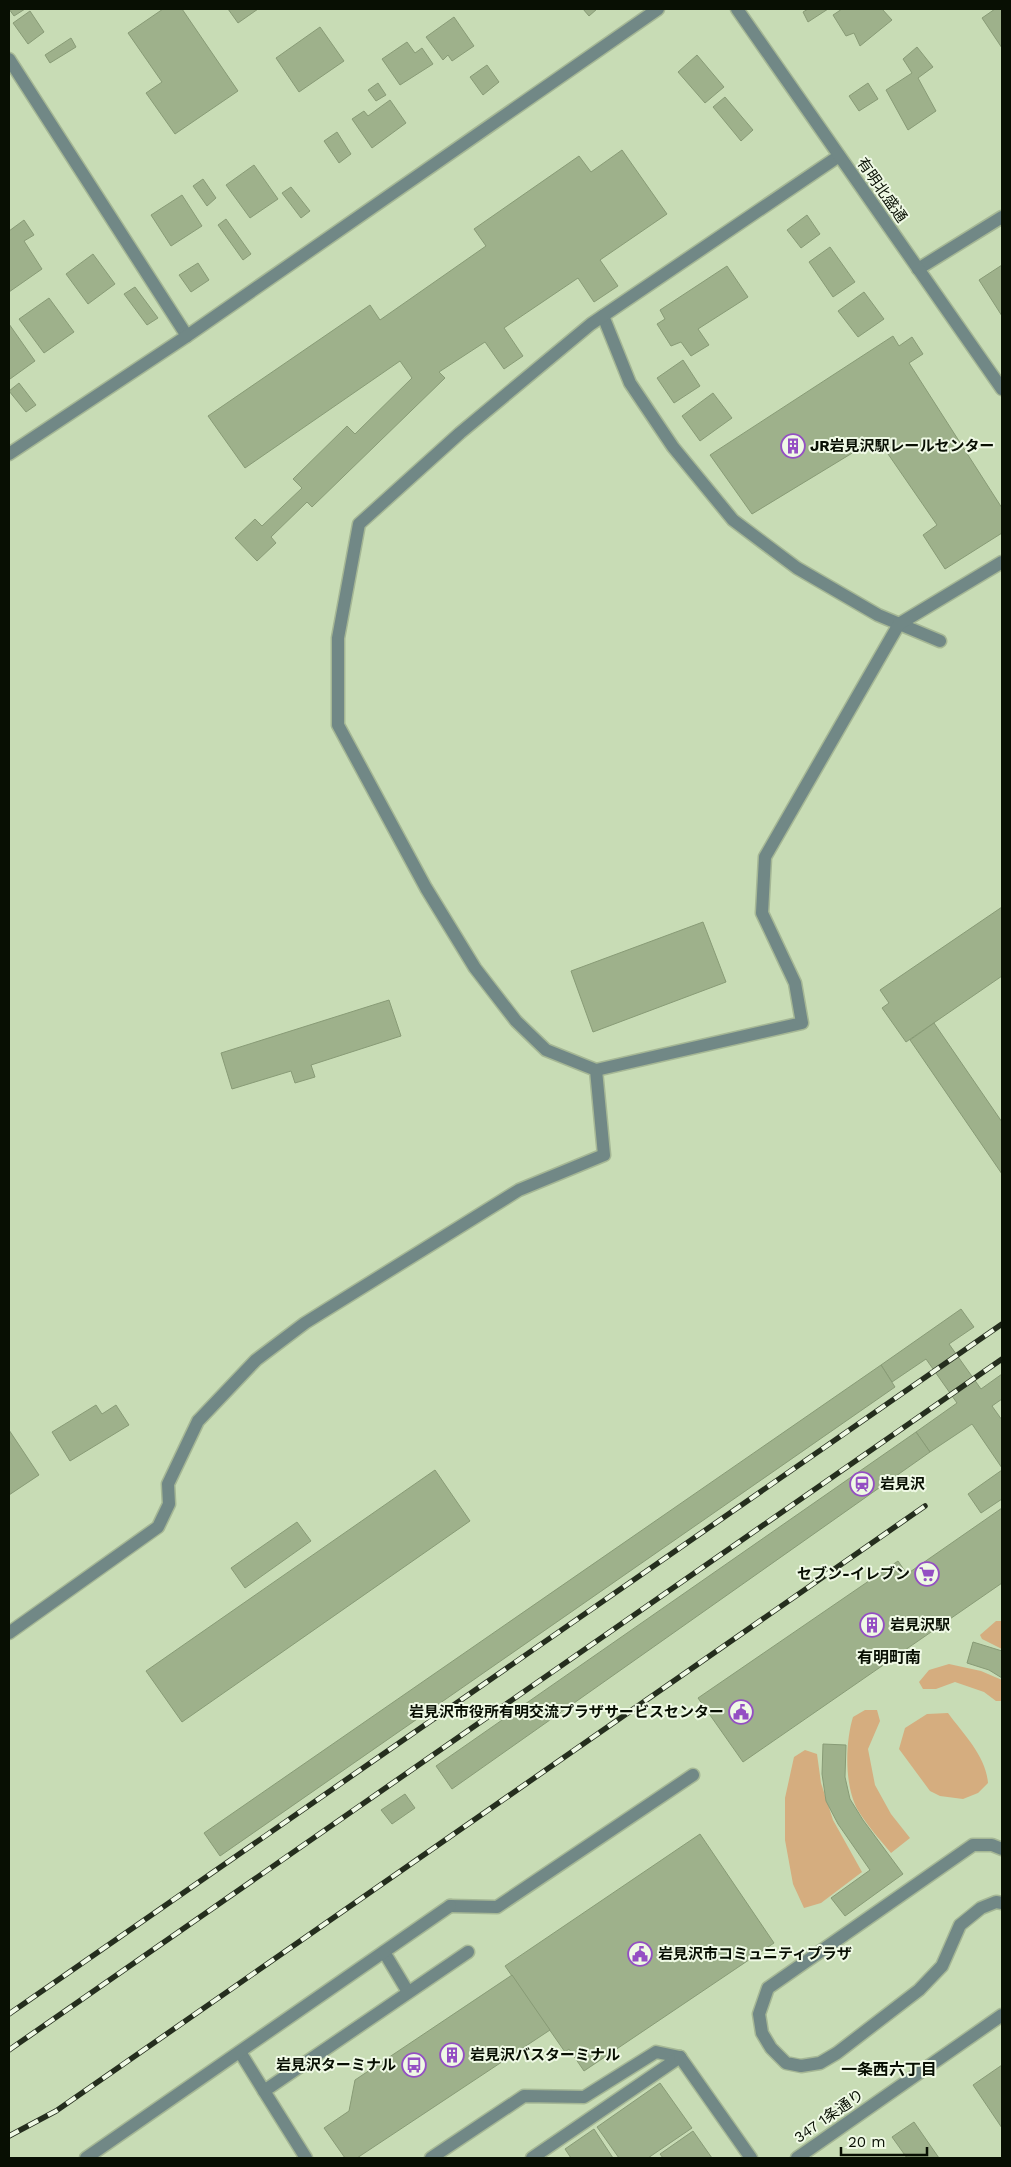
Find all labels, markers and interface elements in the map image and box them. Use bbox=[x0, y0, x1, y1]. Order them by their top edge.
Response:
street label: 有明北盛通 bbox=[853, 154, 911, 226]
building icon: JR岩見沢駅レールセンター bbox=[780, 433, 806, 459]
place label: JR岩見沢駅レールセンター bbox=[810, 437, 995, 455]
station icon: 岩見沢 bbox=[849, 1471, 875, 1497]
place label: 岩見沢 bbox=[880, 1475, 925, 1493]
supermarket icon: セブン-イレブン bbox=[914, 1561, 940, 1587]
place label: セブン-イレブン bbox=[797, 1565, 910, 1583]
building icon: 岩見沢駅 bbox=[859, 1612, 885, 1638]
place label: 岩見沢駅 bbox=[890, 1616, 950, 1634]
district label: 有明町南 bbox=[857, 1648, 921, 1667]
public building icon: 岩見沢市役所有明交流プラザサービスセンター bbox=[728, 1699, 754, 1725]
place label: 岩見沢市役所有明交流プラザサービスセンター bbox=[409, 1703, 724, 1721]
public building icon: 岩見沢市コミュニティプラザ bbox=[627, 1941, 653, 1967]
place label: 岩見沢市コミュニティプラザ bbox=[658, 1945, 852, 1963]
building icon: 岩見沢バスターミナル bbox=[439, 2042, 465, 2068]
place label: 岩見沢バスターミナル bbox=[470, 2046, 620, 2064]
bus stop icon: 岩見沢ターミナル bbox=[401, 2052, 427, 2078]
place label: 岩見沢ターミナル bbox=[276, 2056, 396, 2074]
district label: 一条西六丁目 bbox=[841, 2060, 937, 2079]
street label: 347 1条通り bbox=[791, 2085, 867, 2147]
scale bar bbox=[841, 2124, 927, 2156]
text: 20 m bbox=[848, 2133, 886, 2151]

